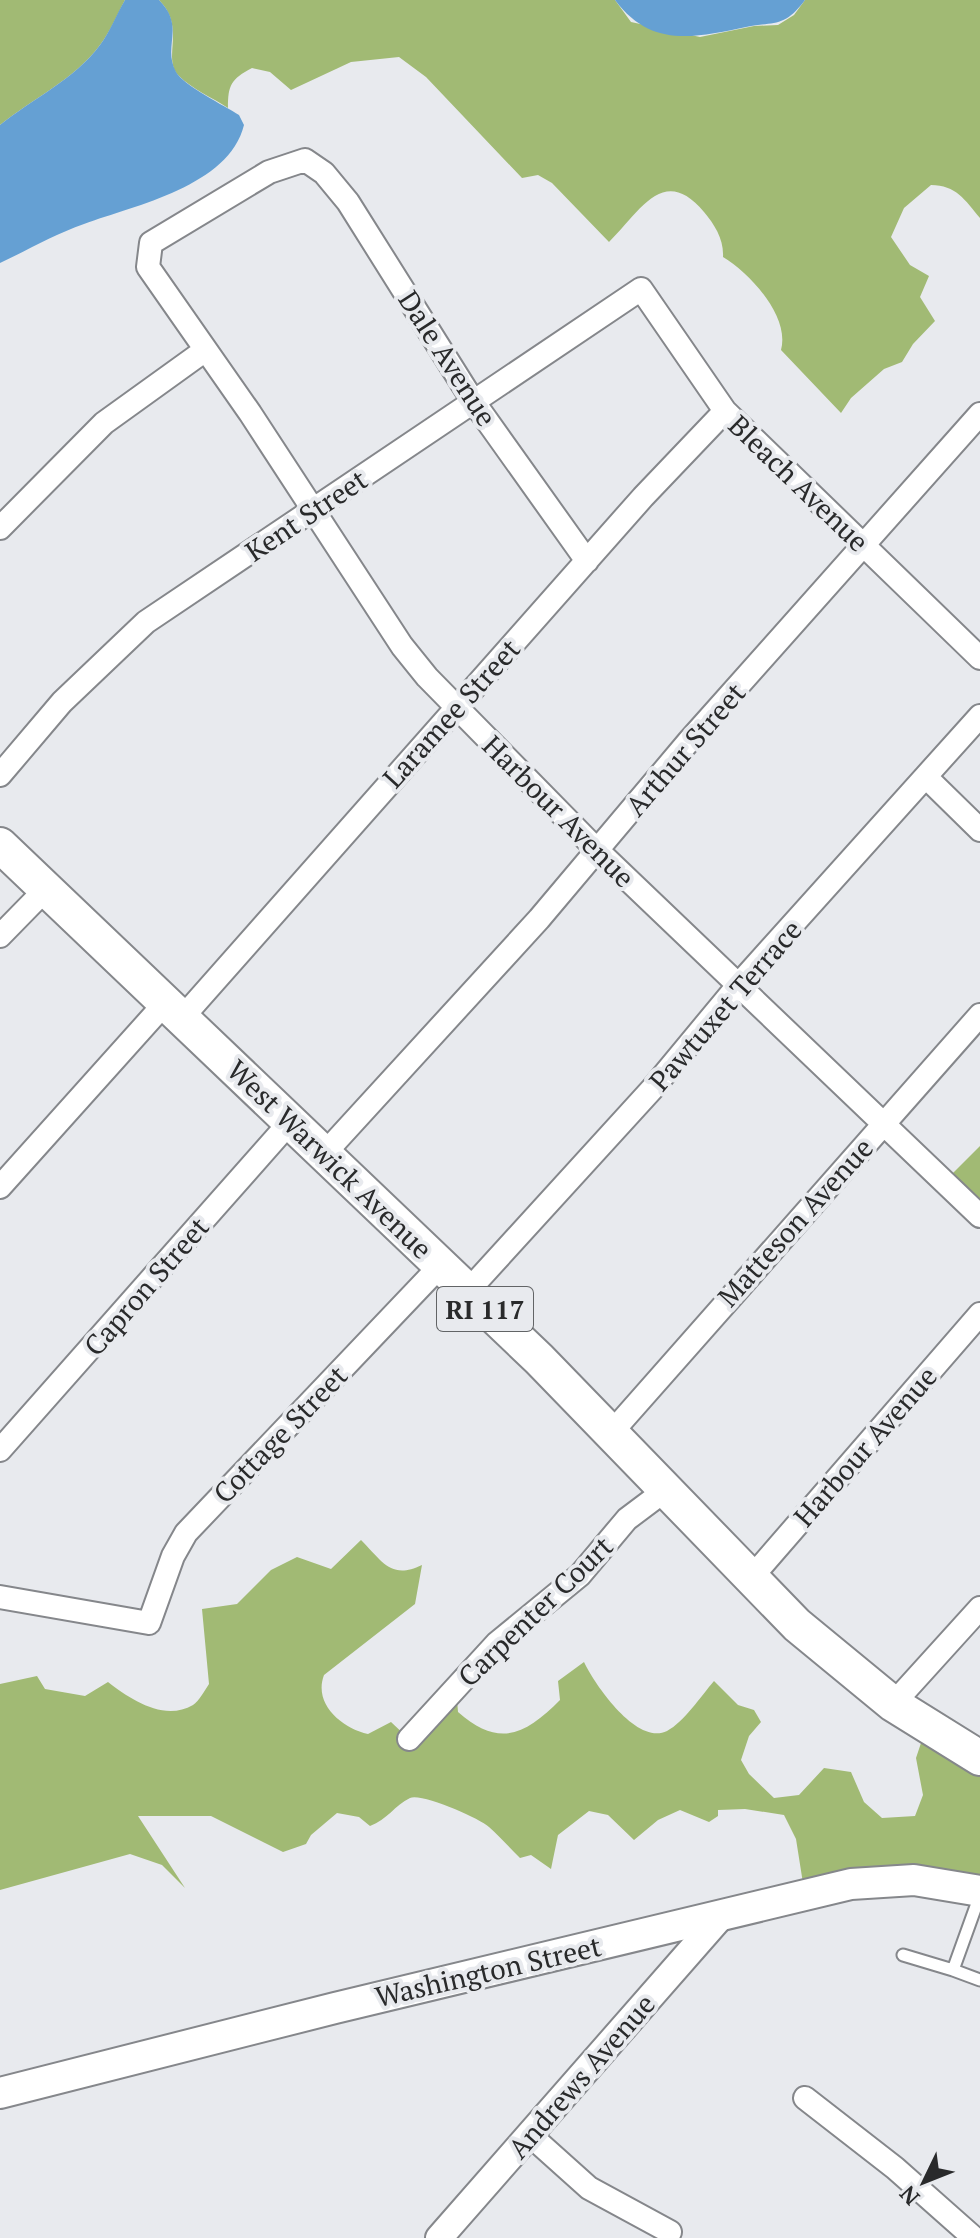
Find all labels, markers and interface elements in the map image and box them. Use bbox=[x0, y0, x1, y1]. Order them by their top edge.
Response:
street label: Dale Avenue bbox=[390, 283, 506, 433]
street label: Bleach Avenue bbox=[721, 407, 877, 559]
street label: Kent Street bbox=[238, 460, 375, 569]
street label: Laramee Street bbox=[374, 630, 528, 795]
street label: Arthur Street bbox=[617, 674, 753, 823]
street label: Harbour Avenue bbox=[475, 727, 643, 895]
street label: Pawtuxet Terrace bbox=[640, 912, 810, 1098]
street label: West Warwick Avenue bbox=[219, 1051, 441, 1267]
street label: Matteson Avenue bbox=[709, 1130, 881, 1314]
street label: Capron Street bbox=[75, 1208, 217, 1363]
road number: RI 117 bbox=[437, 1287, 533, 1331]
street label: Cottage Street bbox=[205, 1357, 355, 1511]
street label: Harbour Avenue bbox=[785, 1358, 945, 1534]
street label: Carpenter Court bbox=[450, 1527, 621, 1694]
street label: Washington Street bbox=[371, 1927, 605, 2015]
street label: Andrews Avenue bbox=[499, 1986, 663, 2166]
north arrow bbox=[884, 2142, 964, 2222]
text: N bbox=[892, 2180, 925, 2212]

